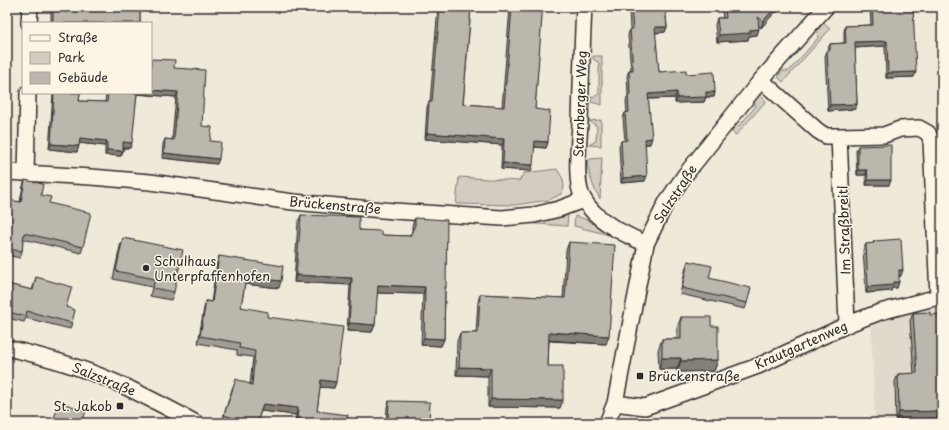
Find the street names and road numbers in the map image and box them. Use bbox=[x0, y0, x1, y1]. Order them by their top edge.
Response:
street label: Starnberger Weg bbox=[568, 50, 591, 158]
street label: Salzstraße bbox=[648, 160, 701, 227]
street label: Im Straßbreitl bbox=[832, 185, 855, 275]
street label: Brückenstraße bbox=[288, 191, 382, 218]
street label: Krautgartenweg bbox=[751, 316, 850, 374]
street label: Salzstraße bbox=[70, 357, 139, 400]

